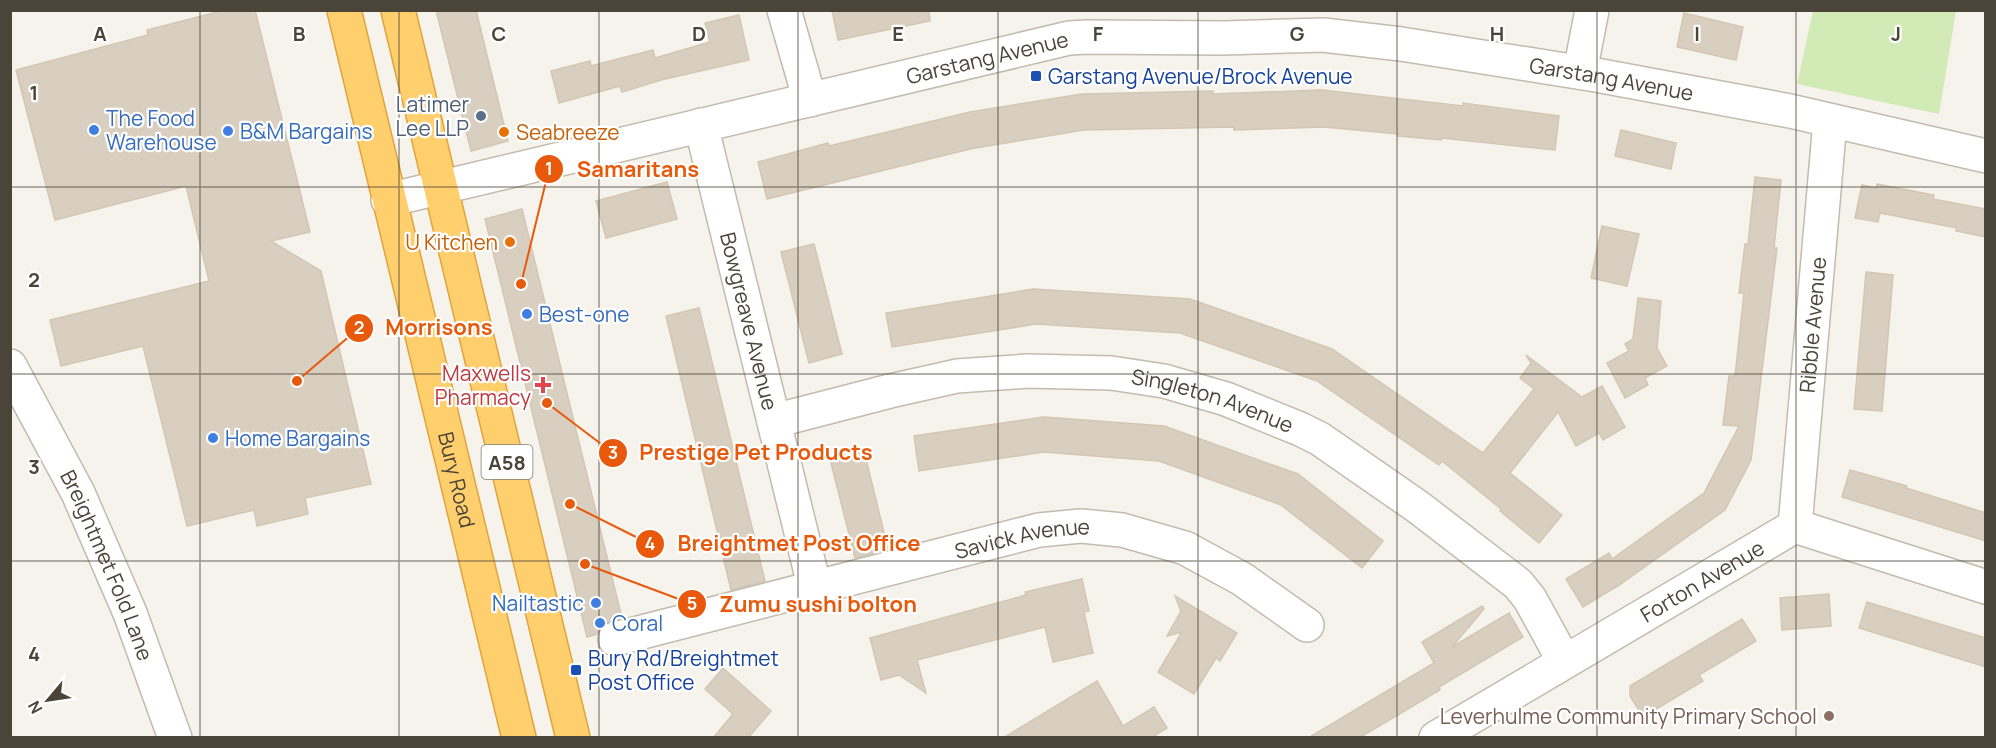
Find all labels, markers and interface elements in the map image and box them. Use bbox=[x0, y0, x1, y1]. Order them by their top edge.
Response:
text: A bbox=[93, 20, 107, 47]
text: B bbox=[293, 20, 306, 47]
text: C bbox=[492, 20, 506, 47]
text: D bbox=[692, 20, 706, 47]
text: E bbox=[892, 20, 904, 47]
text: F bbox=[1093, 20, 1104, 47]
text: G bbox=[1290, 20, 1305, 47]
text: H bbox=[1490, 20, 1504, 47]
text: I bbox=[1694, 20, 1700, 47]
text: J bbox=[1891, 20, 1901, 47]
street label: Garstang Avenue bbox=[903, 25, 1071, 90]
street label: Garstang Avenue bbox=[1528, 51, 1696, 107]
place label: Garstang Avenue/Brock Avenue bbox=[1048, 62, 1353, 90]
marker: Garstang Avenue/Brock Avenue bbox=[1029, 69, 1043, 83]
text: 1 bbox=[30, 79, 38, 106]
place label: Latimer Lee LLP bbox=[395, 90, 469, 142]
place label: The Food Warehouse bbox=[106, 104, 217, 156]
marker: Latimer Lee LLP bbox=[474, 109, 488, 123]
place label: B&M Bargains bbox=[240, 117, 373, 145]
place label: Seabreeze bbox=[516, 118, 620, 146]
marker: The Food Warehouse bbox=[87, 123, 101, 137]
marker: B&M Bargains bbox=[221, 124, 235, 138]
marker: Seabreeze bbox=[497, 125, 511, 139]
callout: Samaritans bbox=[534, 149, 711, 189]
text: Samaritans bbox=[577, 154, 699, 184]
text: 1 bbox=[545, 156, 553, 180]
place label: U Kitchen bbox=[405, 228, 498, 256]
street label: Bowgreave Avenue bbox=[714, 229, 785, 413]
marker: U Kitchen bbox=[503, 235, 517, 249]
street label: Ribble Avenue bbox=[1793, 256, 1832, 394]
text: 2 bbox=[28, 266, 40, 293]
place label: Best-one bbox=[539, 300, 630, 328]
marker: Best-one bbox=[520, 307, 534, 321]
callout: Morrisons bbox=[344, 308, 505, 348]
text: Morrisons bbox=[385, 312, 493, 342]
text: 2 bbox=[354, 315, 364, 339]
place label: Maxwells Pharmacy bbox=[435, 359, 531, 411]
street label: Singleton Avenue bbox=[1129, 362, 1298, 439]
marker: Maxwells Pharmacy bbox=[536, 378, 550, 392]
place label: Home Bargains bbox=[225, 424, 370, 452]
street label: Bury Road bbox=[432, 429, 482, 530]
marker: Home Bargains bbox=[206, 431, 220, 445]
callout: Prestige Pet Products bbox=[598, 433, 885, 473]
text: Prestige Pet Products bbox=[639, 437, 873, 467]
text: 3 bbox=[608, 440, 618, 464]
road number: A58 bbox=[482, 445, 532, 479]
text: 3 bbox=[28, 453, 40, 480]
street label: Breightmet Fold Lane bbox=[54, 465, 160, 664]
street label: Savick Avenue bbox=[951, 512, 1091, 565]
callout: Breightmet Post Office bbox=[635, 524, 932, 564]
text: Breightmet Post Office bbox=[678, 528, 920, 558]
text: 4 bbox=[645, 531, 656, 555]
street label: Forton Avenue bbox=[1635, 533, 1769, 628]
callout: Zumu sushi bolton bbox=[677, 584, 929, 624]
place label: Nailtastic bbox=[492, 589, 584, 617]
text: Zumu sushi bolton bbox=[719, 589, 917, 619]
text: 5 bbox=[687, 591, 697, 615]
marker: Nailtastic bbox=[589, 596, 603, 610]
place label: Coral bbox=[612, 609, 663, 637]
marker: Coral bbox=[593, 616, 607, 630]
text: 4 bbox=[28, 640, 40, 667]
place label: Bury Rd/Breightmet Post Office bbox=[588, 644, 779, 696]
marker: Bury Rd/Breightmet Post Office bbox=[569, 663, 583, 677]
north arrow bbox=[18, 670, 78, 730]
text: N bbox=[22, 697, 47, 718]
place label: Leverhulme Community Primary School bbox=[1440, 702, 1817, 730]
marker: Leverhulme Community Primary School bbox=[1822, 709, 1836, 723]

